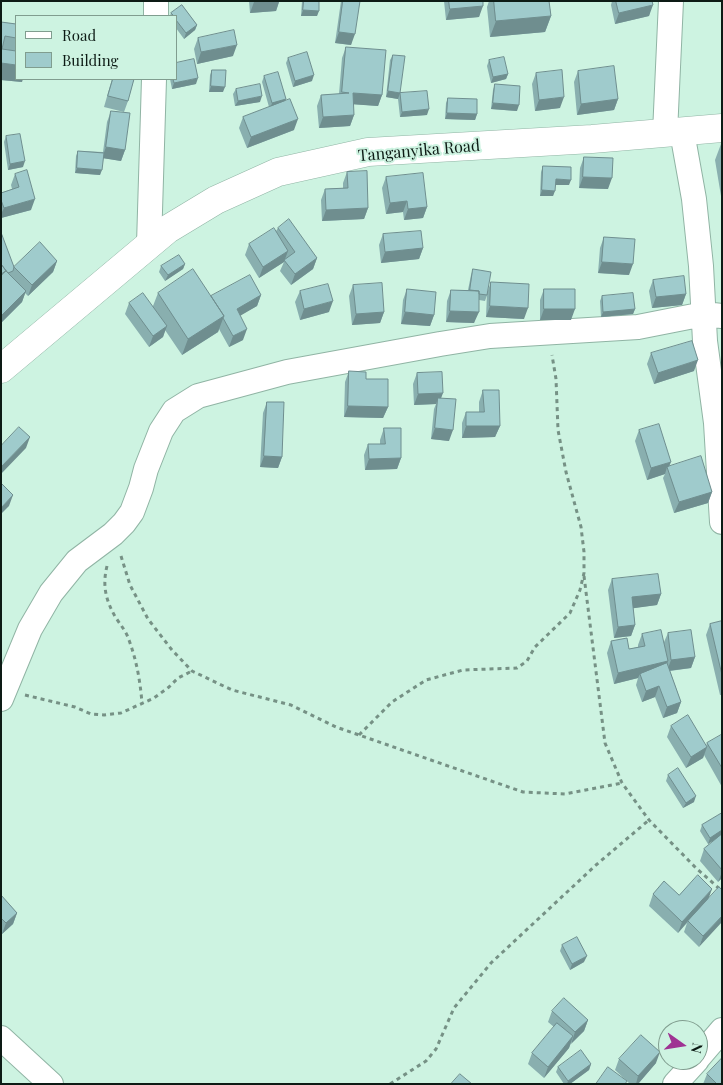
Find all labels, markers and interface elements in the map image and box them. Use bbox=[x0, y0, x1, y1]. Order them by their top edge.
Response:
legend bbox=[15, 15, 178, 80]
text: Road bbox=[62, 25, 96, 45]
text: Building bbox=[62, 50, 118, 70]
street label: Tanganyika Road bbox=[357, 136, 481, 166]
north arrow bbox=[658, 1020, 708, 1070]
text: N bbox=[687, 1041, 708, 1055]

